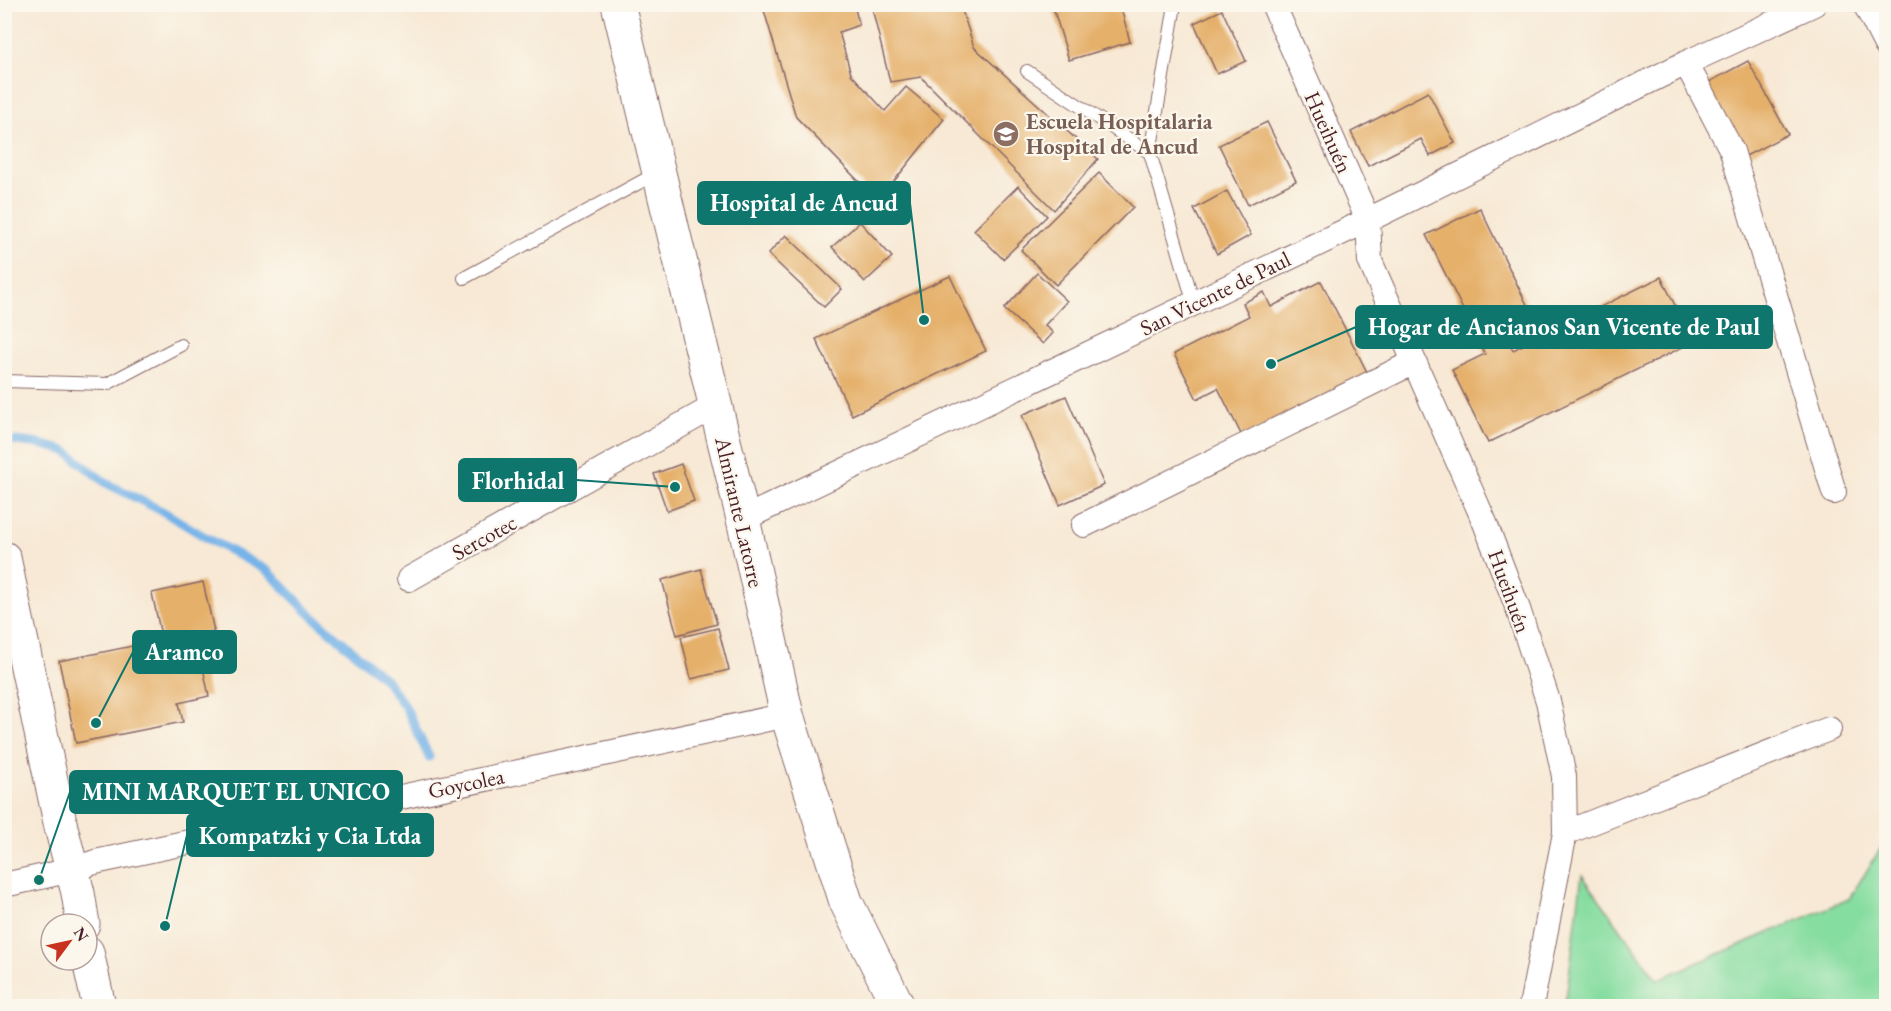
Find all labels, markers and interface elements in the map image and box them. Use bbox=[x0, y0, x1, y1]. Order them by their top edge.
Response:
street label: Hueihuén bbox=[1298, 87, 1360, 178]
place label: Escuela Hospitalaria Hospital de Ancud bbox=[1026, 107, 1213, 161]
school or university icon: Escuela Hospitalaria Hospital de Ancud bbox=[991, 119, 1021, 149]
callout: Hospital de Ancud bbox=[698, 182, 910, 224]
text: Hospital de Ancud bbox=[710, 187, 899, 218]
street label: San Vicente de Paul bbox=[1135, 244, 1295, 342]
callout: Hogar de Ancianos San Vicente de Paul bbox=[1356, 306, 1772, 348]
text: Hogar de Ancianos San Vicente de Paul bbox=[1368, 311, 1760, 343]
street label: Almirante Latorre bbox=[708, 433, 771, 590]
callout: Florhidal bbox=[459, 459, 576, 501]
text: Florhidal bbox=[472, 465, 564, 496]
street label: Sercotec bbox=[447, 508, 522, 567]
street label: Hueihuén bbox=[1481, 546, 1538, 637]
callout: Aramco bbox=[133, 631, 236, 673]
text: Aramco bbox=[144, 636, 223, 667]
street label: Goycolea bbox=[425, 761, 507, 806]
callout: MINI MARQUET EL UNICO bbox=[70, 771, 402, 813]
text: MINI MARQUET EL UNICO bbox=[82, 776, 390, 807]
callout: Kompatzki y Cia Ltda bbox=[187, 814, 433, 856]
text: Kompatzki y Cia Ltda bbox=[199, 820, 422, 852]
north arrow bbox=[39, 912, 99, 972]
text: N bbox=[69, 923, 94, 945]

